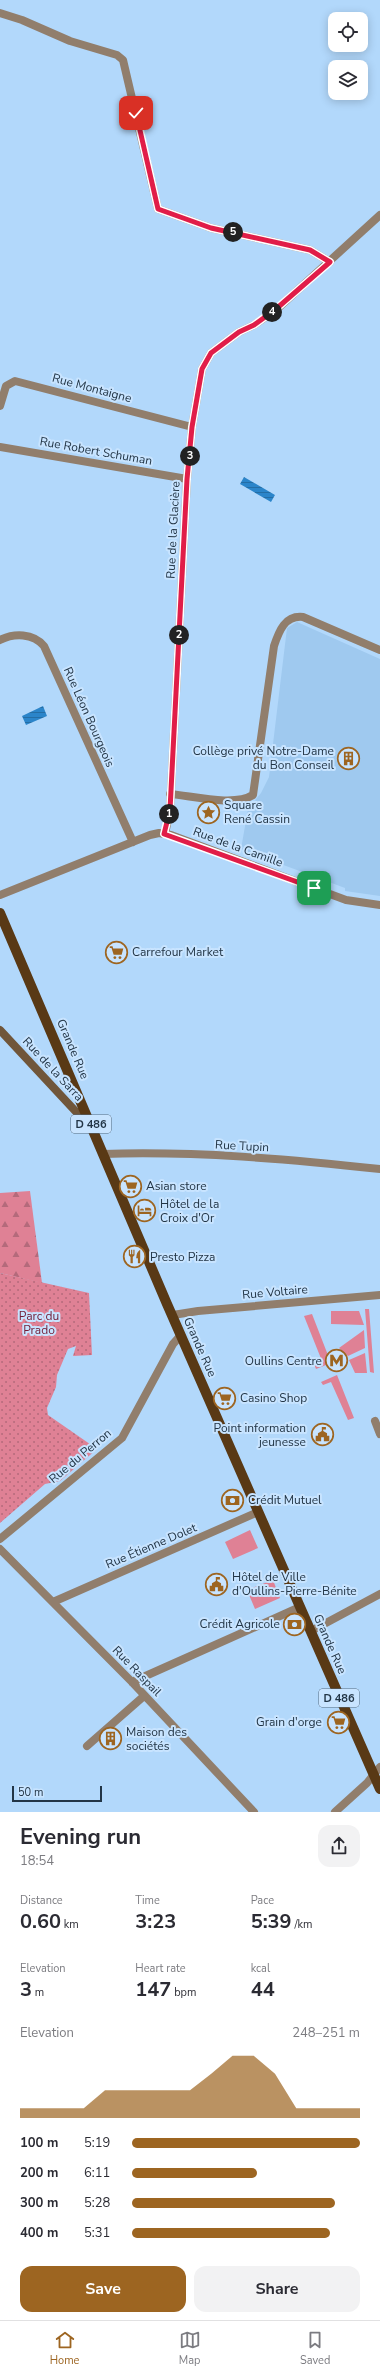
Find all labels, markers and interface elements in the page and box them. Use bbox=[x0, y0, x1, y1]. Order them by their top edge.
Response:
map controls bbox=[328, 12, 368, 100]
button: locate bbox=[328, 12, 368, 52]
button: layers bbox=[328, 60, 368, 100]
pin bbox=[119, 96, 153, 130]
icon: check bbox=[125, 102, 147, 124]
pin: 5 bbox=[223, 222, 243, 242]
text: 5 bbox=[230, 224, 236, 239]
pin: 4 bbox=[262, 302, 282, 322]
text: 4 bbox=[269, 304, 275, 319]
street label: Rue Montaigne bbox=[51, 370, 133, 406]
street label: Rue Robert Schuman bbox=[38, 433, 154, 469]
pin: 3 bbox=[180, 446, 200, 466]
text: 3 bbox=[187, 448, 193, 463]
street label: Rue de la Glacière bbox=[162, 481, 184, 579]
pin: 2 bbox=[169, 625, 189, 645]
text: 2 bbox=[176, 627, 182, 642]
street label: Rue Léon Bourgeois bbox=[60, 664, 118, 770]
place label: Collège privé Notre-Dame du Bon Conseil bbox=[193, 743, 334, 773]
building icon: Collège privé Notre-Dame du Bon Conseil bbox=[336, 745, 362, 771]
place label: Square René Cassin bbox=[224, 797, 290, 827]
place icon: Square René Cassin bbox=[196, 799, 222, 825]
pin: 1 bbox=[159, 804, 179, 824]
text: 1 bbox=[166, 806, 172, 821]
street label: Rue de la Camille bbox=[191, 823, 285, 871]
pin bbox=[297, 871, 331, 905]
icon: arrive bbox=[303, 877, 325, 899]
supermarket icon: Carrefour Market bbox=[103, 939, 129, 965]
place label: Carrefour Market bbox=[132, 944, 224, 960]
street label: Grande Rue bbox=[53, 1017, 93, 1081]
street label: Rue de la Sarra bbox=[19, 1033, 87, 1105]
road number: D 486 bbox=[71, 1115, 111, 1133]
street label: Rue Tupin bbox=[215, 1137, 269, 1155]
supermarket icon: Asian store bbox=[118, 1173, 144, 1199]
place label: Asian store bbox=[146, 1178, 207, 1194]
place label: Hôtel de la Croix d'Or bbox=[160, 1196, 219, 1226]
hotel icon: Hôtel de la Croix d'Or bbox=[131, 1198, 157, 1224]
restaurant icon: Presto Pizza bbox=[121, 1244, 147, 1270]
place label: Presto Pizza bbox=[150, 1249, 215, 1265]
street label: Rue Voltaire bbox=[241, 1281, 309, 1303]
park label: Parc du Prado bbox=[19, 1308, 59, 1338]
street label: Grande Rue bbox=[180, 1315, 220, 1379]
metro station icon: Oullins Centre bbox=[324, 1348, 350, 1374]
place label: Oullins Centre bbox=[245, 1353, 322, 1369]
supermarket icon: Casino Shop bbox=[211, 1385, 237, 1411]
place label: Casino Shop bbox=[240, 1390, 307, 1406]
place label: Point information jeunesse bbox=[214, 1420, 306, 1450]
public building icon: Point information jeunesse bbox=[309, 1422, 335, 1448]
street label: Rue du Perron bbox=[45, 1425, 115, 1487]
bank icon: Crédit Mutuel bbox=[219, 1487, 245, 1513]
place label: Crédit Mutuel bbox=[248, 1492, 322, 1508]
street label: Rue Étienne Dolet bbox=[103, 1519, 200, 1572]
place label: Hôtel de Ville d'Oullins-Pierre-Bénite bbox=[232, 1569, 357, 1599]
public building icon: Hôtel de Ville d'Oullins-Pierre-Bénite bbox=[204, 1571, 230, 1597]
bank icon: Crédit Agricole bbox=[282, 1611, 308, 1637]
street label: Grande Rue bbox=[310, 1612, 350, 1676]
place label: Crédit Agricole bbox=[199, 1616, 280, 1632]
street label: Rue Raspail bbox=[109, 1642, 165, 1700]
road number: D 486 bbox=[319, 1689, 359, 1707]
supermarket icon: Grain d'orge bbox=[325, 1709, 351, 1735]
place label: Grain d'orge bbox=[256, 1714, 322, 1730]
place label: Maison des sociétés bbox=[126, 1724, 187, 1754]
building icon: Maison des sociétés bbox=[97, 1726, 123, 1752]
scale bar bbox=[12, 1784, 102, 1803]
text: 50 m bbox=[18, 1785, 43, 1800]
text: Evening run bbox=[20, 1822, 141, 1852]
button: share bbox=[318, 1825, 360, 1867]
text: 18:54 bbox=[20, 1852, 54, 1870]
text: Distance bbox=[20, 1893, 63, 1908]
text: Time bbox=[135, 1893, 160, 1908]
text: Pace bbox=[251, 1893, 274, 1908]
text: 0.60 bbox=[20, 1908, 61, 1935]
text: 3:23 bbox=[135, 1908, 176, 1935]
text: 5:39 bbox=[251, 1908, 292, 1935]
text: km bbox=[61, 1917, 79, 1932]
text: /km bbox=[292, 1917, 312, 1932]
text: Elevation bbox=[20, 1961, 66, 1976]
text: Heart rate bbox=[135, 1961, 186, 1976]
text: kcal bbox=[251, 1961, 270, 1976]
text: 3 bbox=[20, 1976, 32, 2003]
text: 147 bbox=[135, 1976, 171, 2003]
text: 44 bbox=[251, 1976, 275, 2003]
text: m bbox=[32, 1985, 44, 2000]
text: bpm bbox=[171, 1985, 196, 2000]
text: Elevation bbox=[20, 2024, 74, 2042]
text: 248–251 m bbox=[292, 2024, 360, 2042]
text: 100 m bbox=[20, 2134, 58, 2152]
text: 5:19 bbox=[84, 2134, 110, 2152]
text: 200 m bbox=[20, 2164, 58, 2182]
text: 6:11 bbox=[84, 2164, 110, 2182]
text: 300 m bbox=[20, 2194, 58, 2212]
text: 5:28 bbox=[84, 2194, 110, 2212]
text: 400 m bbox=[20, 2224, 58, 2242]
text: 5:31 bbox=[84, 2224, 110, 2242]
button: Save bbox=[20, 2266, 186, 2312]
button: Share bbox=[194, 2266, 360, 2312]
tab: Home bbox=[50, 2329, 79, 2368]
tab: Map bbox=[179, 2329, 201, 2368]
tab: Saved bbox=[300, 2329, 330, 2368]

